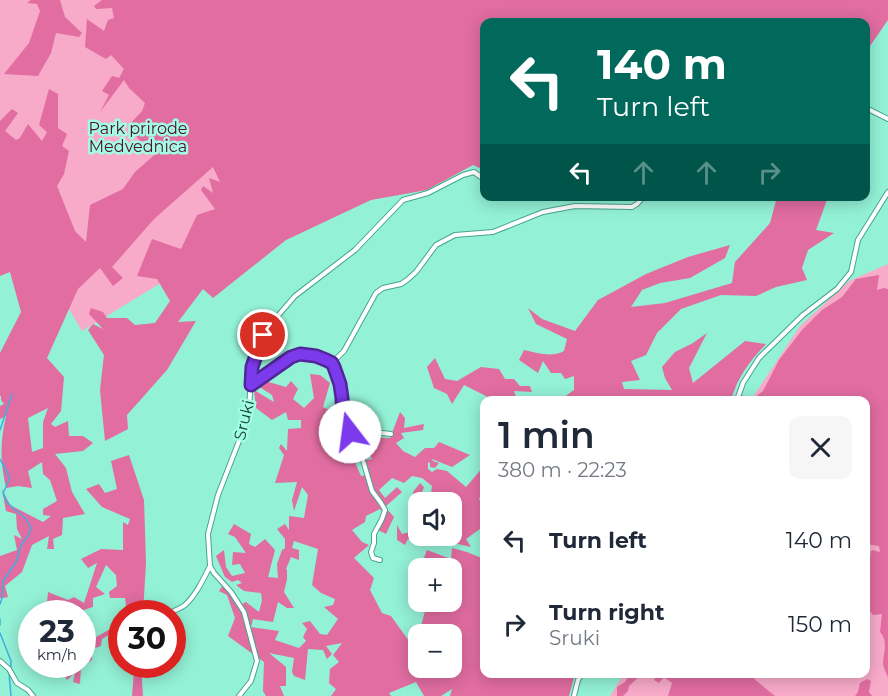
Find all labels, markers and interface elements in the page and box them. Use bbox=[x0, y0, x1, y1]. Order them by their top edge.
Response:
text: 140 m bbox=[597, 38, 727, 90]
icon: left bbox=[498, 42, 576, 120]
text: Turn left bbox=[597, 90, 710, 123]
park label: Park prirode Medvednica bbox=[89, 119, 187, 156]
icon: left bbox=[564, 156, 597, 189]
icon: ahead bbox=[627, 156, 660, 189]
icon: ahead bbox=[690, 156, 723, 189]
icon: right bbox=[753, 156, 786, 189]
pin bbox=[237, 309, 288, 360]
icon: arrive bbox=[246, 318, 279, 351]
street label: Sruki bbox=[230, 398, 258, 442]
position arrow bbox=[318, 400, 382, 464]
text: 1 min bbox=[498, 413, 595, 457]
button: close bbox=[789, 416, 852, 479]
text: 380 m · 22:23 bbox=[498, 458, 627, 482]
map controls bbox=[408, 492, 462, 678]
button: sound bbox=[408, 492, 462, 546]
icon: left bbox=[498, 524, 531, 557]
text: Turn left bbox=[549, 527, 647, 554]
text: 140 m bbox=[786, 527, 852, 554]
button: + bbox=[408, 558, 462, 612]
text: Turn right bbox=[549, 599, 664, 626]
speed limit sign: 30 bbox=[108, 600, 186, 678]
icon: right bbox=[498, 608, 531, 641]
text: 150 m bbox=[788, 611, 852, 638]
text: 23 bbox=[39, 613, 75, 650]
button: − bbox=[408, 624, 462, 678]
text: Sruki bbox=[549, 626, 600, 650]
text: km/h bbox=[37, 645, 77, 664]

